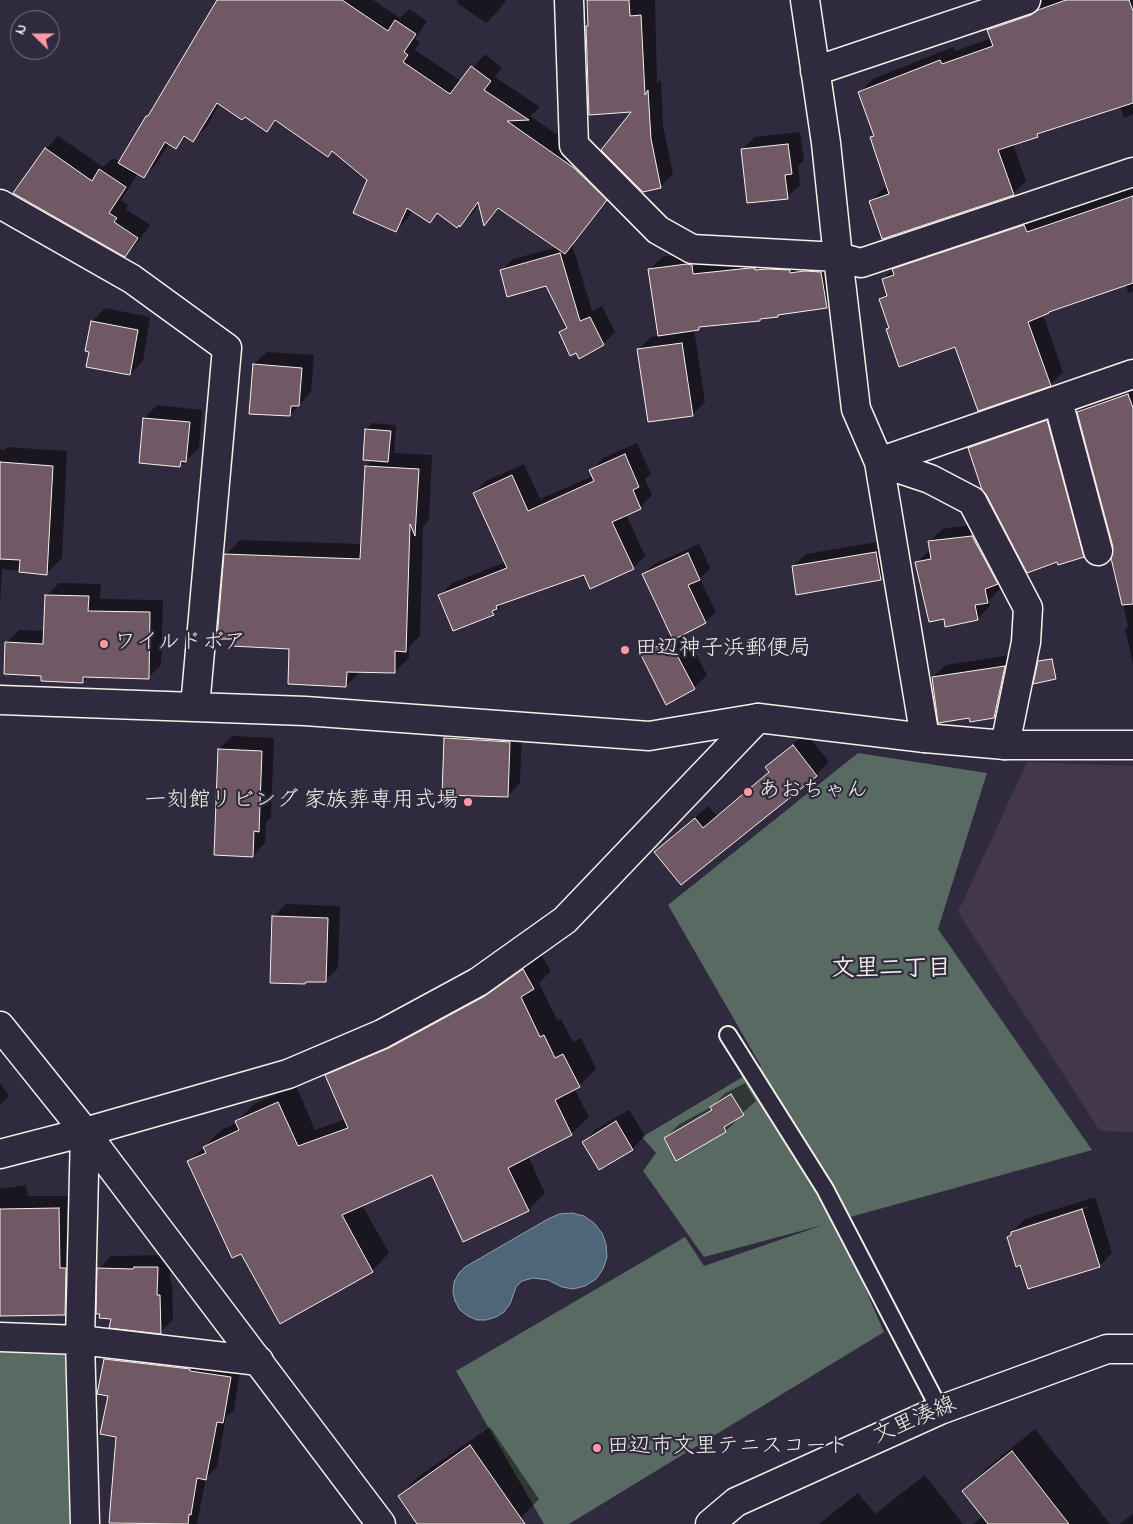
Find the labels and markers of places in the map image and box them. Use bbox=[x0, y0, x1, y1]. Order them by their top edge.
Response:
place label: ワイルドボア bbox=[114, 631, 246, 657]
place label: 田辺神子浜郵便局 bbox=[635, 637, 811, 663]
marker: ワイルドボア bbox=[98, 638, 110, 650]
marker: 田辺神子浜郵便局 bbox=[619, 644, 631, 656]
place label: あおちゃん bbox=[758, 779, 868, 805]
marker: あおちゃん bbox=[742, 786, 754, 798]
place label: 一刻館リビング 家族葬専用式場 bbox=[145, 789, 458, 815]
marker: 一刻館リビング 家族葬専用式場 bbox=[462, 796, 474, 808]
place label: 田辺市文里テニスコート bbox=[607, 1435, 849, 1461]
marker: 田辺市文里テニスコート bbox=[591, 1442, 603, 1454]

